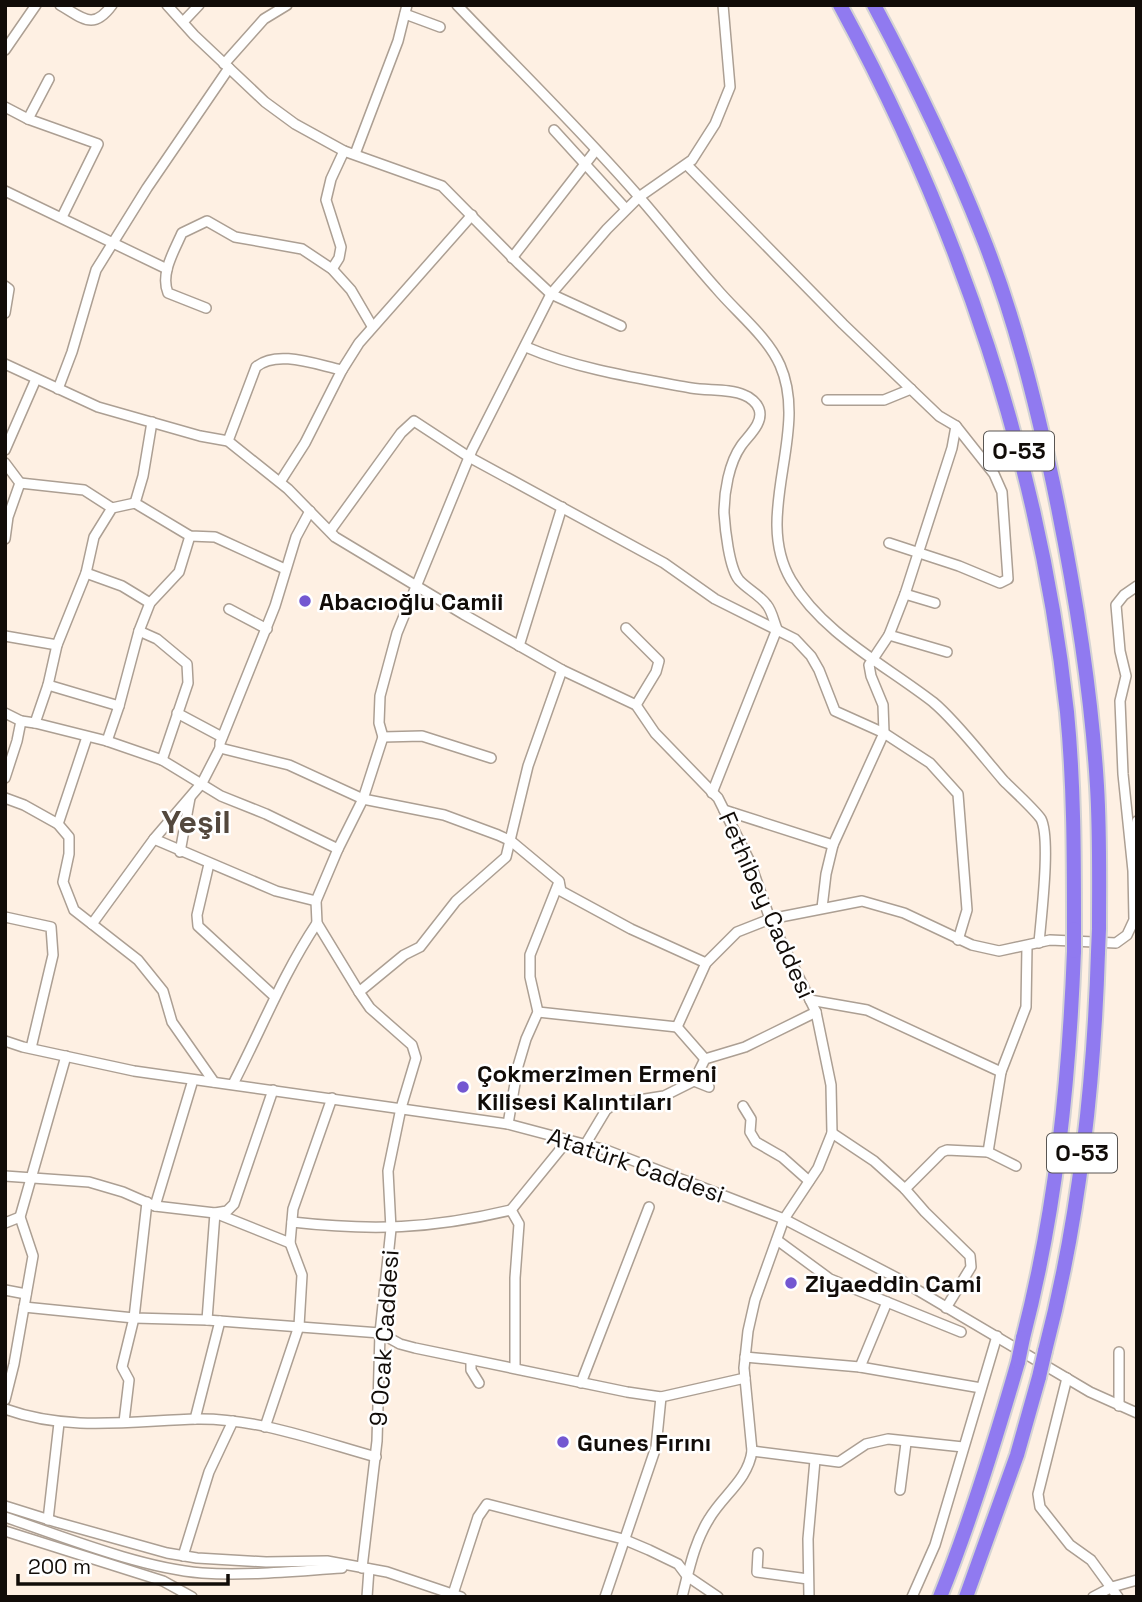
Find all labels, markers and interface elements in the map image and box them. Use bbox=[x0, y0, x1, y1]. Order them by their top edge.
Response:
road number: O-53 bbox=[984, 432, 1054, 471]
place label: Abacıoğlu Camii bbox=[319, 586, 503, 617]
marker: Abacıoğlu Camii bbox=[297, 593, 313, 609]
district label: Yeşil bbox=[161, 802, 231, 842]
street label: Fethibey Caddesi bbox=[712, 807, 822, 1003]
place label: Çokmerzimen Ermeni Kilisesi Kalıntıları bbox=[477, 1058, 717, 1117]
marker: Çokmerzimen Ermeni Kilisesi Kalıntıları bbox=[455, 1079, 471, 1095]
street label: Atatürk Caddesi bbox=[543, 1120, 729, 1210]
road number: O-53 bbox=[1047, 1134, 1117, 1172]
street label: 9 Ocak Caddesi bbox=[362, 1249, 406, 1427]
place label: Ziyaeddin Cami bbox=[805, 1268, 982, 1299]
marker: Ziyaeddin Cami bbox=[783, 1275, 799, 1291]
place label: Gunes Fırını bbox=[577, 1427, 711, 1458]
marker: Gunes Fırını bbox=[555, 1434, 571, 1450]
scale bar bbox=[18, 1542, 228, 1586]
text: 200 m bbox=[28, 1553, 91, 1580]

